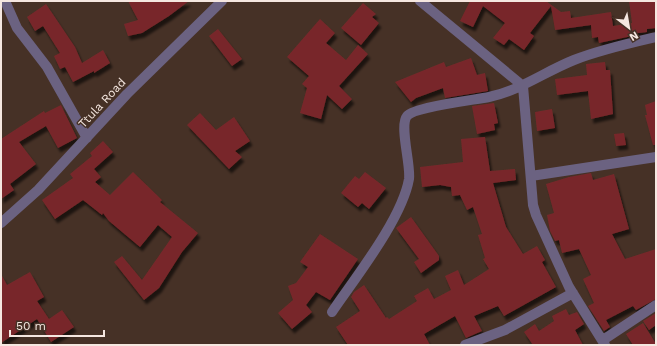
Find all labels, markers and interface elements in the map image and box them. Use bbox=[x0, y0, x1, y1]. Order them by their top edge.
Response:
north arrow bbox=[609, 8, 649, 48]
text: N bbox=[627, 28, 641, 44]
street label: Ttula Road bbox=[76, 75, 128, 131]
scale bar bbox=[10, 312, 104, 338]
text: 50 m bbox=[16, 319, 46, 333]

